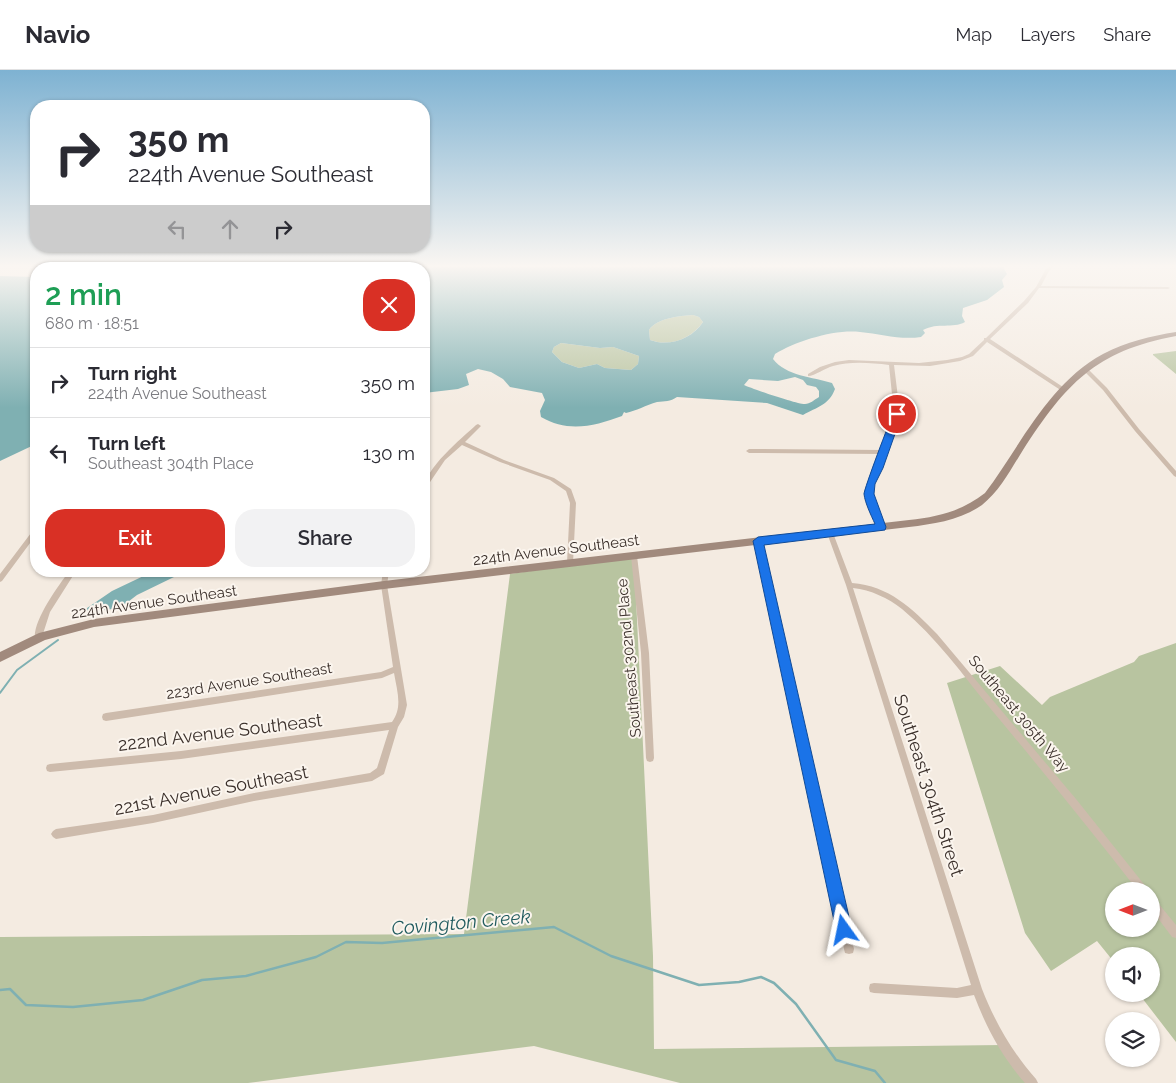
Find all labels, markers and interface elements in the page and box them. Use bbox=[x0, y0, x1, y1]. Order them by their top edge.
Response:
text: Navio bbox=[25, 20, 90, 49]
text: Map bbox=[956, 24, 992, 45]
text: Layers bbox=[1020, 24, 1075, 45]
text: Share bbox=[1103, 24, 1151, 45]
text: 350 m bbox=[128, 119, 229, 160]
icon: right bbox=[45, 120, 110, 185]
text: 224th Avenue Southeast bbox=[128, 161, 373, 187]
icon: left bbox=[163, 215, 191, 243]
icon: ahead bbox=[216, 215, 244, 243]
icon: right bbox=[269, 215, 297, 243]
text: 2 min bbox=[45, 277, 122, 312]
button: close bbox=[363, 279, 415, 331]
text: 680 m · 18:51 bbox=[45, 314, 139, 333]
text: Turn right bbox=[88, 362, 177, 384]
icon: right bbox=[45, 369, 73, 397]
text: 350 m bbox=[361, 372, 415, 394]
text: 224th Avenue Southeast bbox=[88, 384, 267, 403]
pin bbox=[876, 393, 918, 435]
icon: arrive bbox=[883, 400, 911, 428]
text: Turn left bbox=[88, 432, 165, 454]
icon: left bbox=[45, 439, 73, 467]
text: 130 m bbox=[363, 442, 415, 464]
text: Southeast 304th Place bbox=[88, 454, 254, 473]
button: Exit bbox=[45, 509, 225, 567]
button: Share bbox=[235, 509, 415, 567]
street label: 224th Avenue Southeast bbox=[472, 531, 640, 569]
street label: Southeast 302nd Place bbox=[613, 578, 645, 738]
street label: 224th Avenue Southeast bbox=[70, 581, 238, 623]
street label: Southeast 305th Way bbox=[965, 652, 1073, 776]
street label: 223rd Avenue Southeast bbox=[165, 659, 333, 703]
street label: Southeast 304th Street bbox=[890, 691, 968, 879]
street label: 222nd Avenue Southeast bbox=[117, 709, 323, 755]
street label: 221st Avenue Southeast bbox=[112, 761, 310, 819]
north arrow bbox=[1105, 882, 1160, 938]
map controls bbox=[1105, 882, 1160, 1067]
position arrow bbox=[817, 903, 869, 955]
water label: Covington Creek bbox=[390, 905, 532, 939]
button: sound bbox=[1105, 947, 1160, 1002]
button: layers bbox=[1105, 1012, 1160, 1067]

